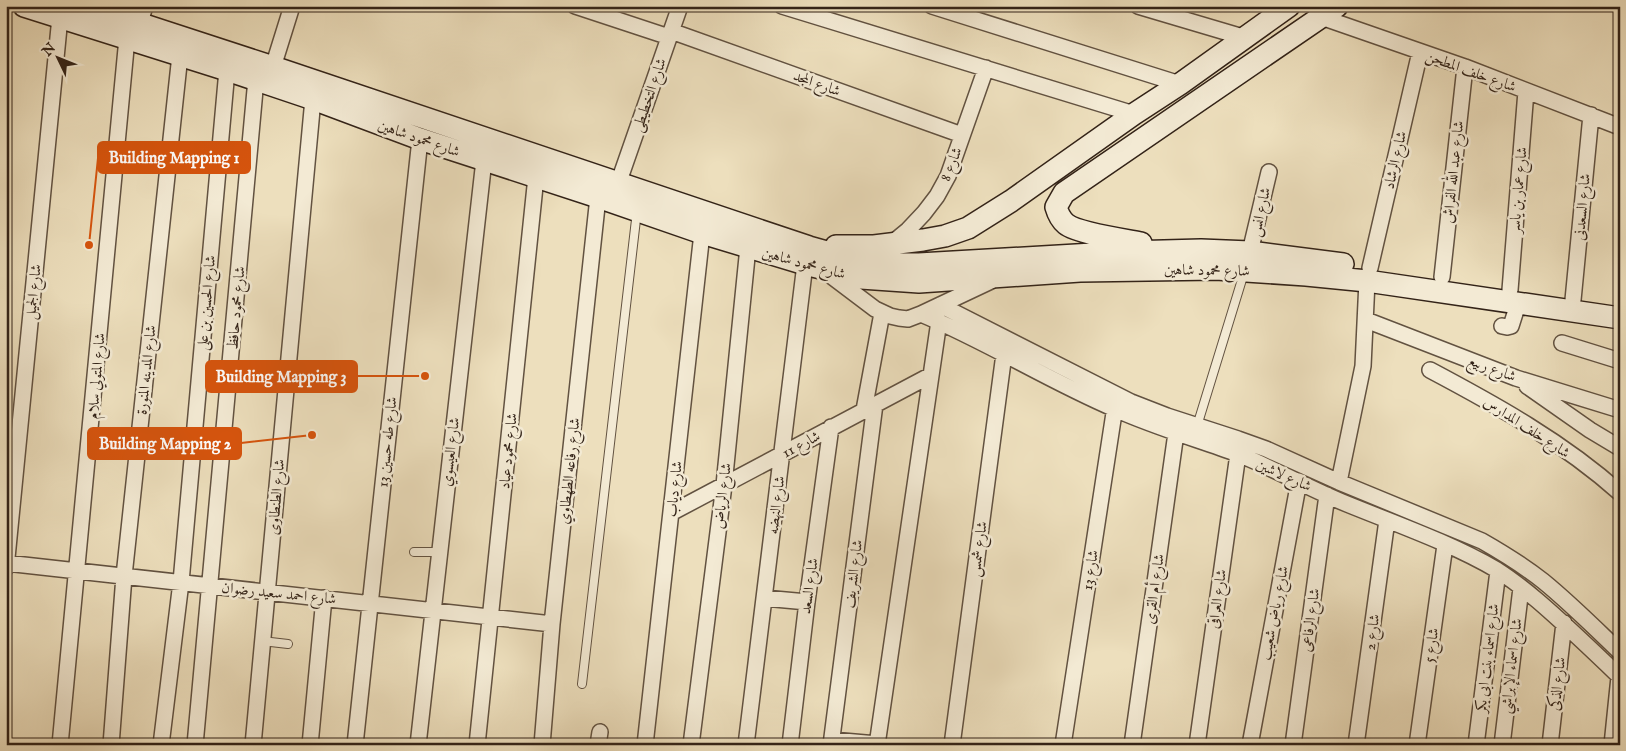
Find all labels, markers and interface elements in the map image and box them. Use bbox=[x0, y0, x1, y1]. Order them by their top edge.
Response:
north arrow bbox=[32, 32, 82, 82]
text: N bbox=[38, 39, 60, 61]
street label: شارع خلف المطحن bbox=[1422, 46, 1519, 99]
street label: شارع التخطيطى bbox=[628, 56, 674, 136]
street label: شارع المجد bbox=[789, 66, 843, 104]
street label: شارع محمود شاهين bbox=[374, 116, 462, 164]
street label: شارع عبد الله الفراش bbox=[1436, 120, 1471, 225]
street label: شارع الرشاد bbox=[1380, 129, 1414, 192]
callout: Building Mapping 1 bbox=[98, 142, 250, 173]
street label: شارع 8 bbox=[936, 144, 970, 185]
street label: شارع عمار بن ياسر bbox=[1505, 146, 1535, 236]
text: Building Mapping 1 bbox=[108, 149, 240, 169]
street label: شارع السعدنى bbox=[1570, 173, 1598, 242]
street label: شارع انس bbox=[1246, 185, 1278, 239]
street label: شارع محمود شاهين bbox=[759, 243, 848, 287]
street label: شارع الحسين بن على bbox=[193, 255, 223, 352]
street label: شارع محمود شاهين bbox=[1164, 260, 1250, 284]
street label: شارع الجميل bbox=[21, 263, 49, 321]
street label: شارع محمود حافظ bbox=[223, 266, 253, 351]
street label: شارع المدينه المنورة bbox=[132, 324, 164, 416]
street label: شارع المتولي سلام bbox=[83, 332, 113, 420]
street label: شارع ربيع bbox=[1464, 351, 1519, 390]
callout: Building Mapping 3 bbox=[206, 361, 357, 392]
text: Building Mapping 3 bbox=[215, 368, 347, 388]
street label: شارع خلف المدارس bbox=[1478, 392, 1574, 465]
street label: شارع طه حسين 13 bbox=[373, 396, 405, 489]
street label: شارع محمود عياد bbox=[495, 412, 525, 490]
street label: شارع العيسوي bbox=[437, 416, 467, 488]
street label: شارع رفاعه الطهطاوي bbox=[554, 417, 588, 526]
street label: شارع 11 bbox=[779, 427, 825, 465]
callout: Building Mapping 2 bbox=[88, 428, 241, 459]
text: Building Mapping 2 bbox=[99, 435, 232, 455]
street label: شارع لاشين bbox=[1252, 455, 1315, 499]
street label: شارع الطنطاوى bbox=[264, 458, 292, 536]
street label: شارع دياب bbox=[662, 460, 690, 518]
street label: شارع الرياض bbox=[709, 462, 739, 531]
street label: شارع النهضه bbox=[763, 475, 792, 536]
street label: شارع شمس bbox=[965, 520, 995, 579]
street label: شارع الشريف bbox=[840, 539, 870, 610]
street label: شارع 13 bbox=[1078, 549, 1106, 592]
street label: شارع أم القرى bbox=[1138, 552, 1172, 626]
street label: شارع السعد bbox=[796, 557, 826, 616]
street label: شارع رياض شعيب bbox=[1256, 564, 1296, 662]
street label: شارع العراقى bbox=[1204, 568, 1234, 630]
street label: شارع احمد سعيد رضوان bbox=[220, 578, 337, 612]
street label: شارع الرفاعى bbox=[1297, 587, 1327, 654]
street label: شارع اسماء بنت ابى بكر bbox=[1471, 603, 1507, 716]
street label: شارع 2 bbox=[1361, 613, 1387, 652]
street label: شارع اسماء الإبراشي bbox=[1496, 617, 1531, 715]
street label: شارع 5 bbox=[1420, 627, 1446, 664]
street label: شارع الذكى bbox=[1544, 656, 1573, 712]

